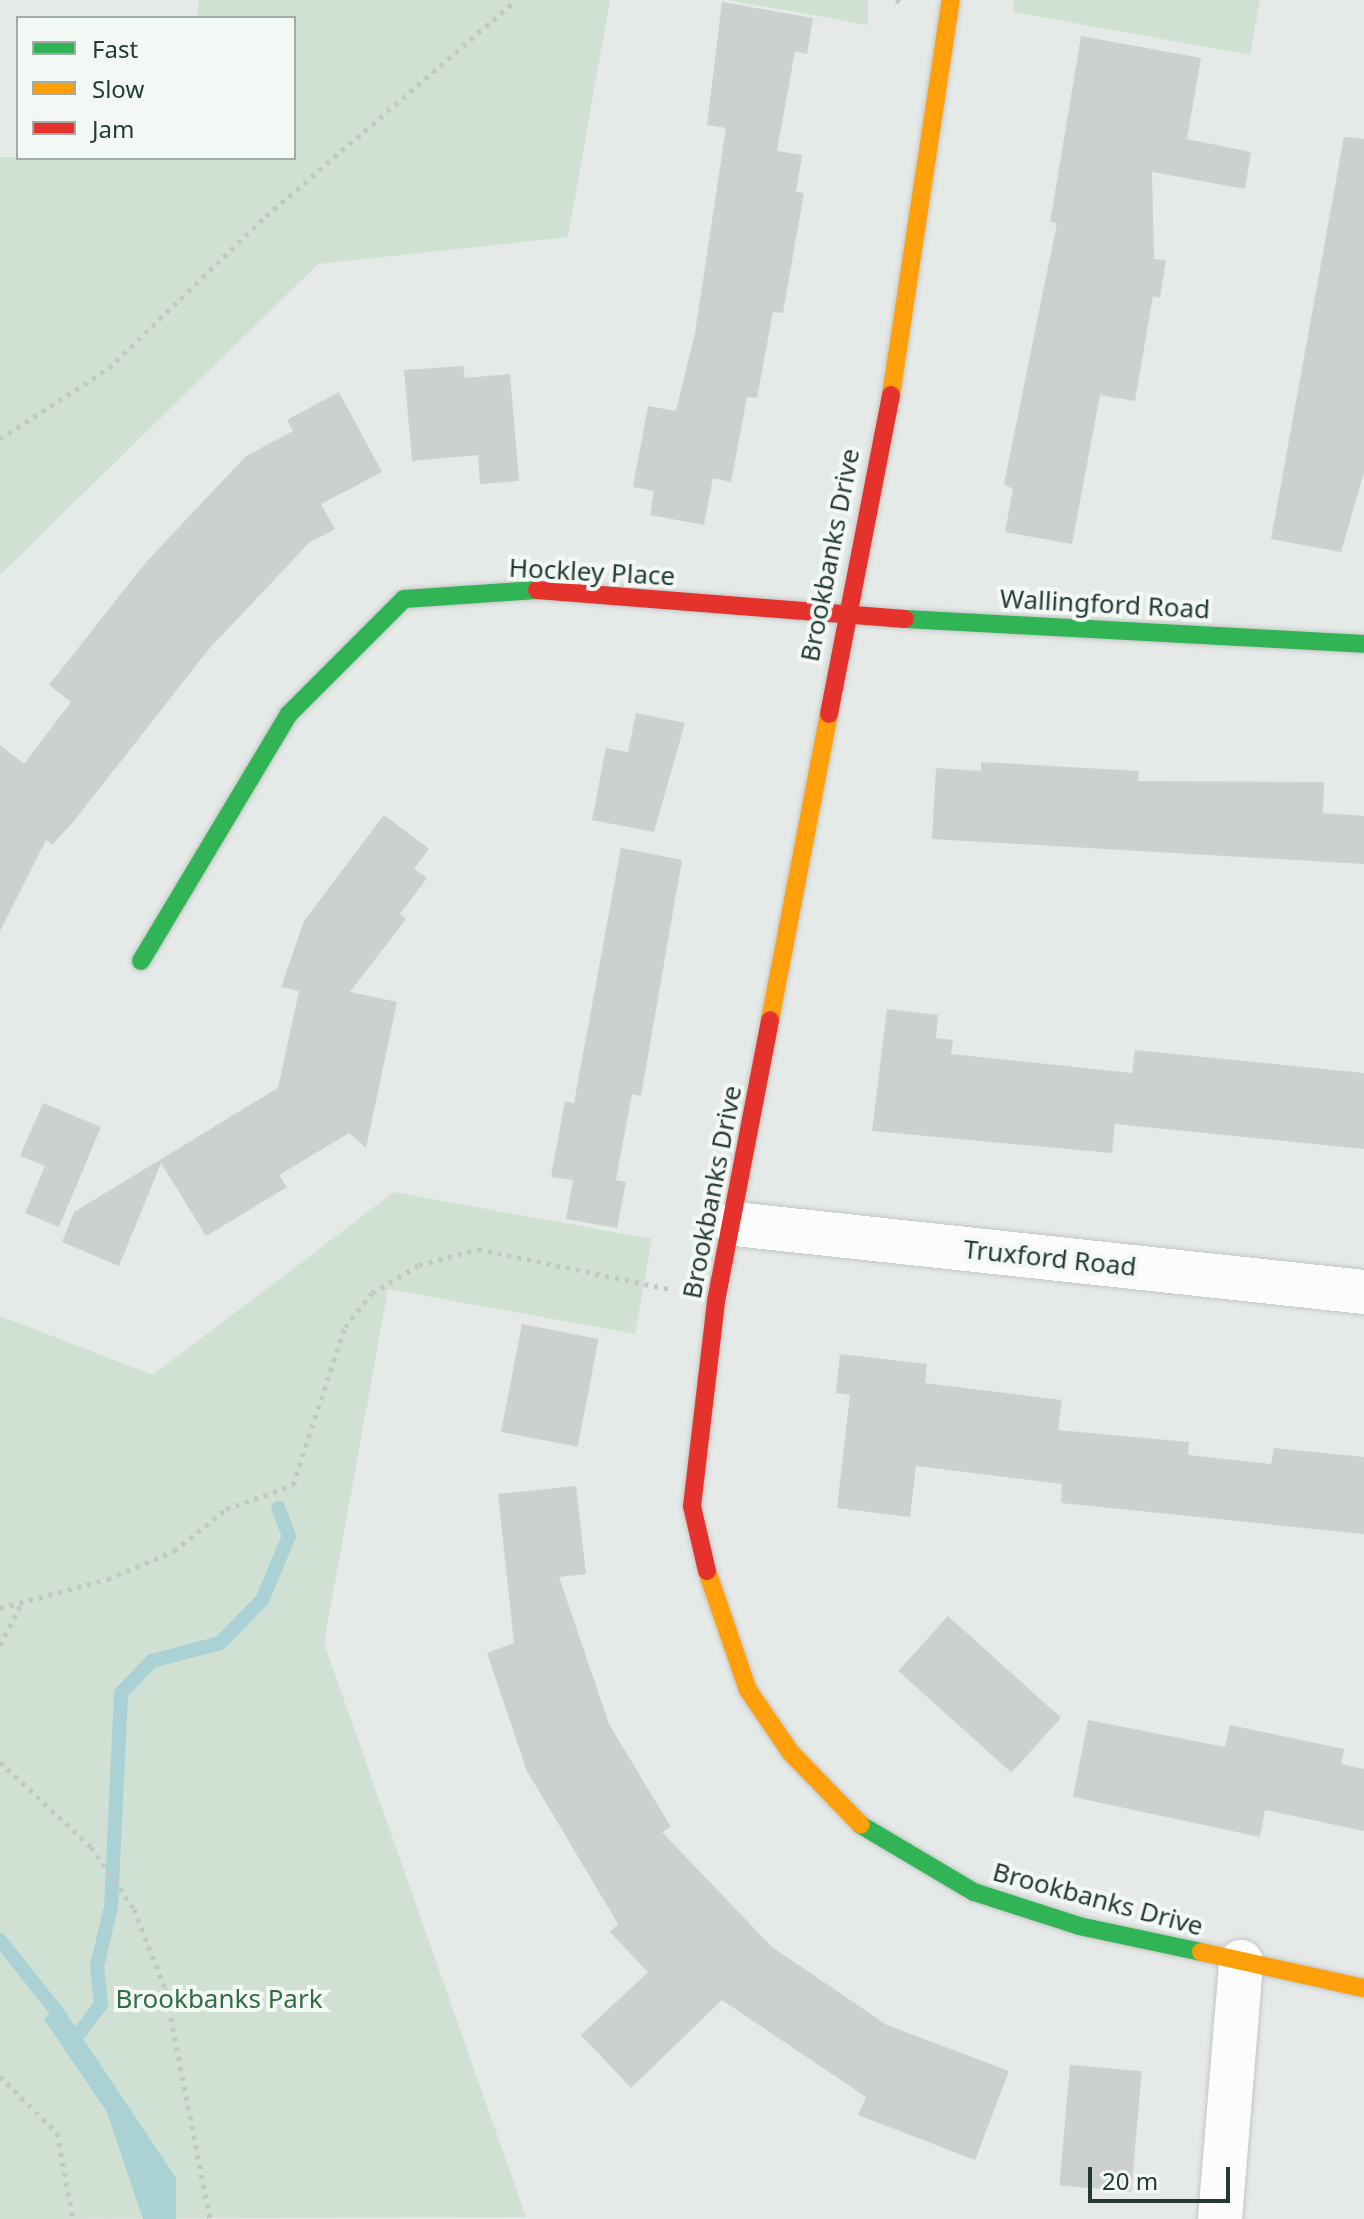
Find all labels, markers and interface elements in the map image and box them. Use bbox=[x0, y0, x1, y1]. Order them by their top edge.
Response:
legend bbox=[16, 16, 296, 160]
text: Fast bbox=[92, 32, 138, 65]
text: Slow bbox=[92, 72, 144, 105]
text: Jam bbox=[92, 112, 134, 145]
street label: Brookbanks Drive bbox=[794, 446, 866, 664]
street label: Hockley Place bbox=[508, 552, 676, 592]
street label: Wallingford Road bbox=[999, 583, 1211, 625]
street label: Brookbanks Drive bbox=[676, 1083, 748, 1301]
street label: Truxford Road bbox=[962, 1233, 1138, 1283]
street label: Brookbanks Drive bbox=[989, 1856, 1207, 1942]
park label: Brookbanks Park bbox=[115, 1983, 323, 2015]
scale bar bbox=[1092, 2151, 1234, 2201]
text: 20 m bbox=[1102, 2164, 1158, 2197]

